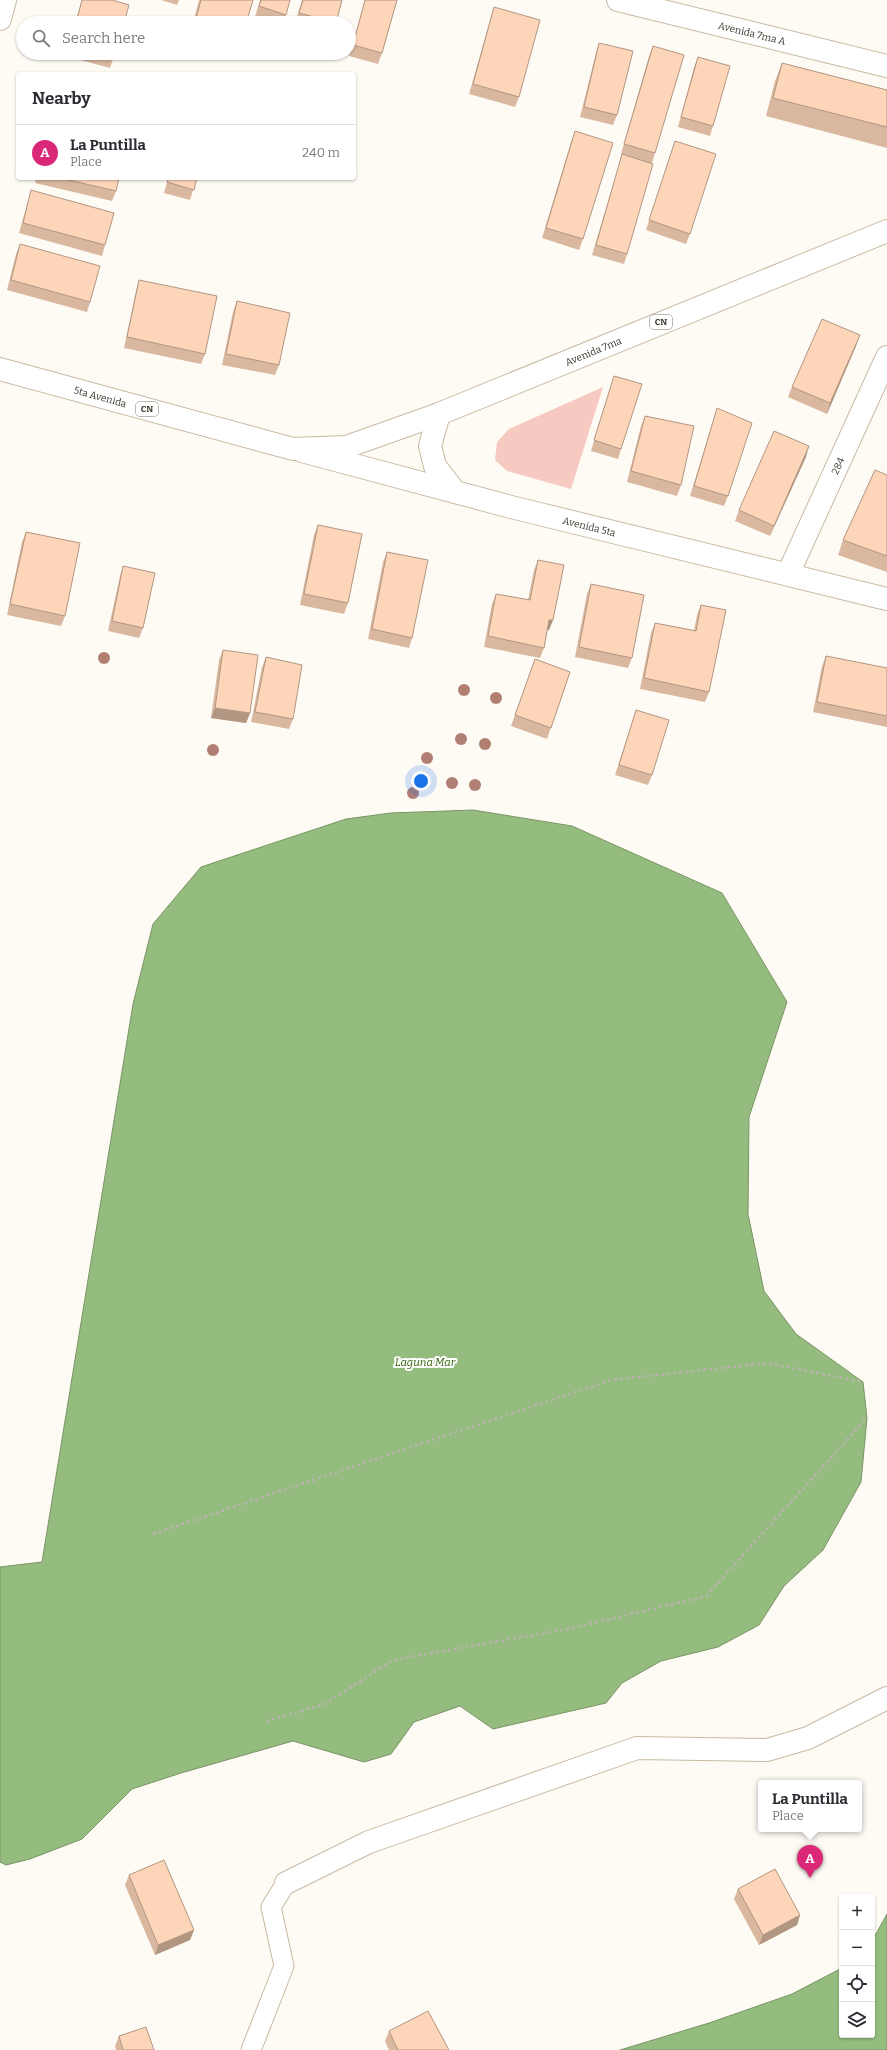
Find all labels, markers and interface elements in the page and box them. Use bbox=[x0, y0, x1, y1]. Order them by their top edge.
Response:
search box bbox=[16, 16, 356, 60]
street label: Avenida 7ma A bbox=[717, 20, 788, 48]
icon: search bbox=[30, 27, 52, 49]
text: Search here bbox=[62, 29, 145, 47]
text: Nearby bbox=[32, 88, 91, 109]
text: La Puntilla bbox=[70, 136, 146, 154]
text: A bbox=[40, 145, 50, 160]
text: 240 m bbox=[302, 145, 340, 160]
text: Place bbox=[70, 154, 102, 169]
road number: CN bbox=[650, 315, 672, 329]
street label: Avenida 7ma bbox=[564, 335, 624, 369]
street label: 5ta Avenida bbox=[72, 384, 128, 410]
road number: CN bbox=[136, 402, 158, 416]
street label: 284 bbox=[829, 456, 847, 477]
street label: Avenida 5ta bbox=[561, 515, 617, 540]
your location bbox=[411, 771, 431, 791]
water label: Laguna Mar bbox=[395, 1356, 456, 1369]
popup bbox=[758, 1780, 862, 1832]
text: La Puntilla bbox=[772, 1790, 848, 1808]
text: Place bbox=[772, 1808, 804, 1823]
pin: A bbox=[797, 1845, 823, 1878]
map controls bbox=[839, 1894, 875, 2038]
button: + bbox=[839, 1894, 875, 1930]
button: − bbox=[839, 1930, 875, 1966]
button: locate bbox=[839, 1966, 875, 2002]
button: layers bbox=[839, 2002, 875, 2038]

